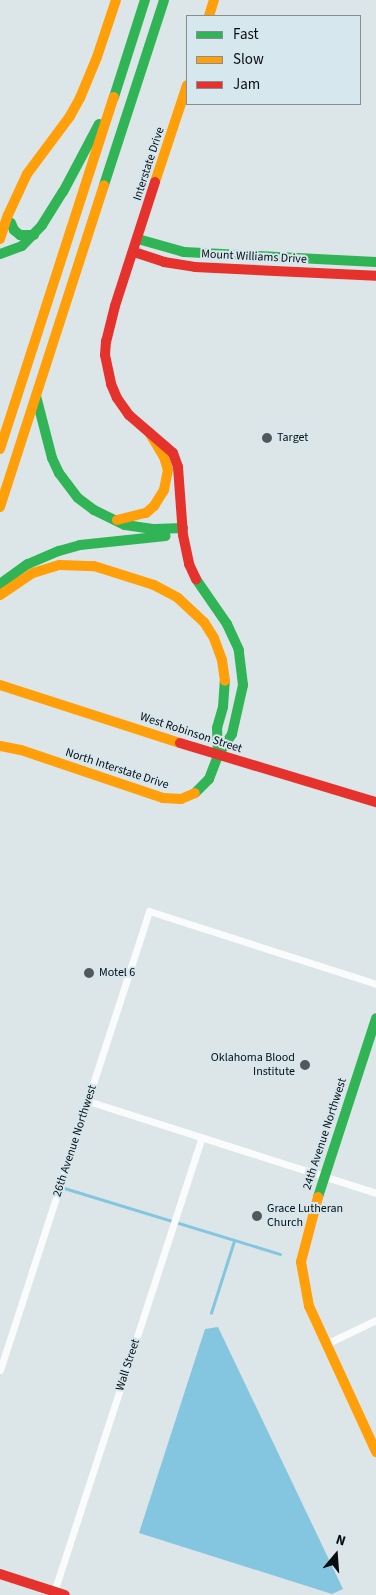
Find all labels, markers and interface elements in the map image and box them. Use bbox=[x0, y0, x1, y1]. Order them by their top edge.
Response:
legend bbox=[186, 15, 361, 105]
text: Fast bbox=[233, 24, 259, 45]
text: Slow bbox=[233, 49, 264, 70]
text: Jam bbox=[233, 74, 260, 95]
street label: Interstate Drive bbox=[130, 125, 168, 203]
street label: Mount Williams Drive bbox=[201, 247, 307, 267]
place label: Target bbox=[277, 431, 308, 445]
marker: Target bbox=[261, 432, 273, 444]
street label: West Robinson Street bbox=[138, 710, 244, 756]
street label: North Interstate Drive bbox=[64, 745, 170, 793]
place label: Motel 6 bbox=[99, 966, 135, 980]
marker: Motel 6 bbox=[83, 967, 95, 979]
place label: Oklahoma Blood Institute bbox=[211, 1051, 295, 1079]
marker: Oklahoma Blood Institute bbox=[299, 1059, 311, 1071]
street label: 24th Avenue Northwest bbox=[300, 1076, 350, 1192]
street label: 26th Avenue Northwest bbox=[50, 1083, 100, 1199]
place label: Grace Lutheran Church bbox=[267, 1202, 343, 1230]
marker: Grace Lutheran Church bbox=[251, 1210, 263, 1222]
street label: Wall Street bbox=[113, 1337, 143, 1393]
north arrow bbox=[311, 1530, 361, 1580]
text: N bbox=[333, 1530, 348, 1552]

